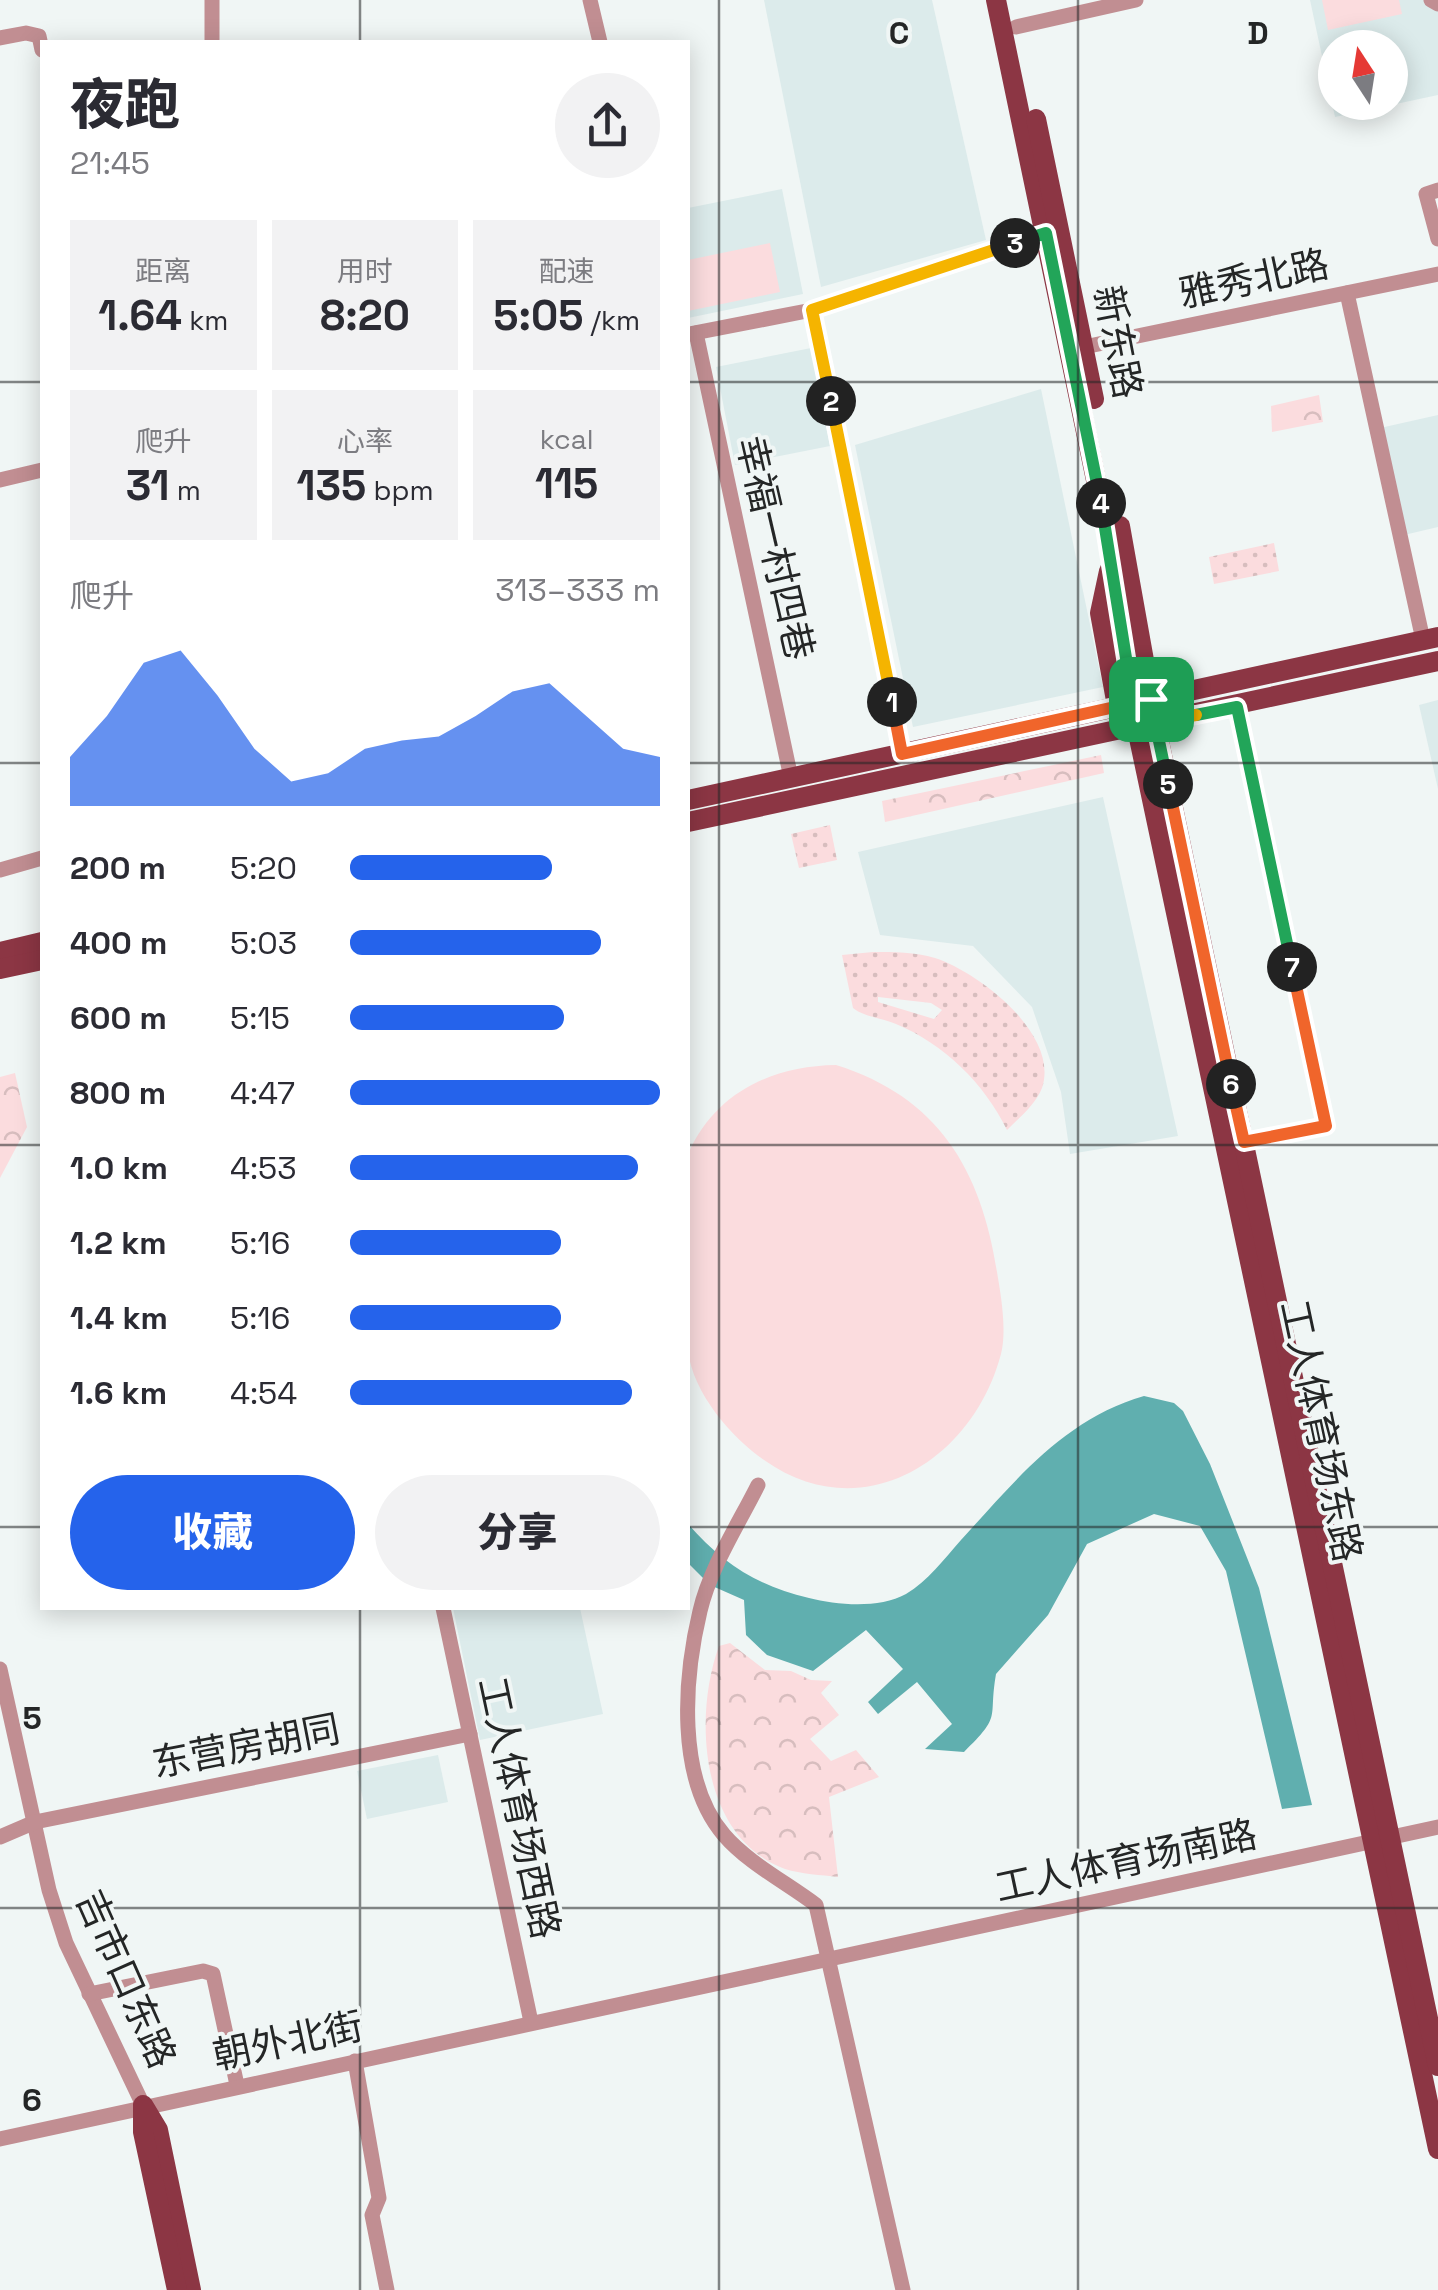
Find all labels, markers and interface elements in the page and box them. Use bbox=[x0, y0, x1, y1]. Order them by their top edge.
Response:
text: C bbox=[889, 13, 909, 53]
text: D bbox=[1247, 13, 1269, 53]
north arrow bbox=[1318, 30, 1408, 120]
map controls bbox=[1318, 30, 1408, 120]
text: 夜跑 bbox=[70, 70, 180, 140]
button: share bbox=[555, 73, 660, 178]
text: 21:45 bbox=[70, 143, 150, 183]
pin: 3 bbox=[990, 218, 1040, 268]
text: 3 bbox=[1006, 225, 1024, 261]
street label: 雅秀北路 bbox=[1175, 240, 1333, 318]
text: 距离 bbox=[135, 253, 191, 289]
text: 用时 bbox=[337, 253, 393, 289]
text: 配速 bbox=[539, 253, 595, 289]
street label: 新东路 bbox=[1084, 281, 1152, 403]
text: 1.64 bbox=[98, 289, 182, 342]
text: 8:20 bbox=[320, 289, 410, 342]
text: 5:05 bbox=[493, 289, 583, 342]
text: km bbox=[182, 302, 228, 338]
text: /km bbox=[583, 302, 640, 338]
pin: 2 bbox=[806, 376, 856, 426]
text: 2 bbox=[823, 383, 839, 419]
text: kcal bbox=[540, 421, 594, 457]
text: 爬升 bbox=[135, 423, 191, 459]
text: 心率 bbox=[337, 423, 393, 459]
street label: 幸福一村四巷 bbox=[726, 432, 824, 664]
text: 115 bbox=[535, 457, 598, 510]
text: 31 bbox=[126, 459, 170, 512]
text: 135 bbox=[296, 459, 366, 512]
text: m bbox=[170, 472, 201, 508]
text: bpm bbox=[366, 472, 434, 508]
pin: 4 bbox=[1076, 478, 1126, 528]
text: 4 bbox=[1092, 485, 1110, 521]
text: 313–333 m bbox=[495, 570, 660, 610]
text: 爬升 bbox=[70, 576, 134, 616]
pin bbox=[1109, 657, 1194, 742]
icon: arrive bbox=[1124, 672, 1179, 727]
pin: 1 bbox=[867, 677, 917, 727]
text: 1 bbox=[886, 684, 898, 720]
pin: 5 bbox=[1143, 759, 1193, 809]
text: 5 bbox=[1160, 766, 1176, 802]
text: 200 m bbox=[70, 848, 166, 888]
text: 5:20 bbox=[230, 848, 297, 888]
text: 400 m bbox=[70, 923, 167, 963]
text: 5:03 bbox=[230, 923, 297, 963]
pin: 7 bbox=[1267, 942, 1317, 992]
text: 7 bbox=[1284, 949, 1300, 985]
text: 600 m bbox=[70, 998, 167, 1038]
text: 5:15 bbox=[230, 998, 290, 1038]
pin: 6 bbox=[1206, 1059, 1256, 1109]
text: 6 bbox=[1222, 1066, 1240, 1102]
text: 800 m bbox=[70, 1073, 166, 1113]
text: 4:47 bbox=[230, 1073, 295, 1113]
text: 1.0 km bbox=[70, 1148, 168, 1188]
text: 4:53 bbox=[230, 1148, 297, 1188]
text: 1.2 km bbox=[70, 1223, 167, 1263]
text: 5:16 bbox=[230, 1223, 290, 1263]
street label: 工人体育场东路 bbox=[1270, 1296, 1372, 1566]
text: 1.4 km bbox=[70, 1298, 168, 1338]
text: 5:16 bbox=[230, 1298, 290, 1338]
text: 1.6 km bbox=[70, 1373, 167, 1413]
text: 4:54 bbox=[230, 1373, 297, 1413]
button: 收藏 bbox=[70, 1475, 355, 1590]
button: 分享 bbox=[375, 1475, 660, 1590]
street label: 工人体育场西路 bbox=[468, 1673, 570, 1943]
text: 5 bbox=[22, 1698, 42, 1738]
street label: 东营房胡同 bbox=[148, 1704, 344, 1788]
street label: 工人体育场南路 bbox=[991, 1810, 1261, 1912]
street label: 吉市口东路 bbox=[65, 1882, 187, 2076]
street label: 朝外北街 bbox=[209, 2002, 367, 2080]
text: 6 bbox=[22, 2080, 42, 2120]

